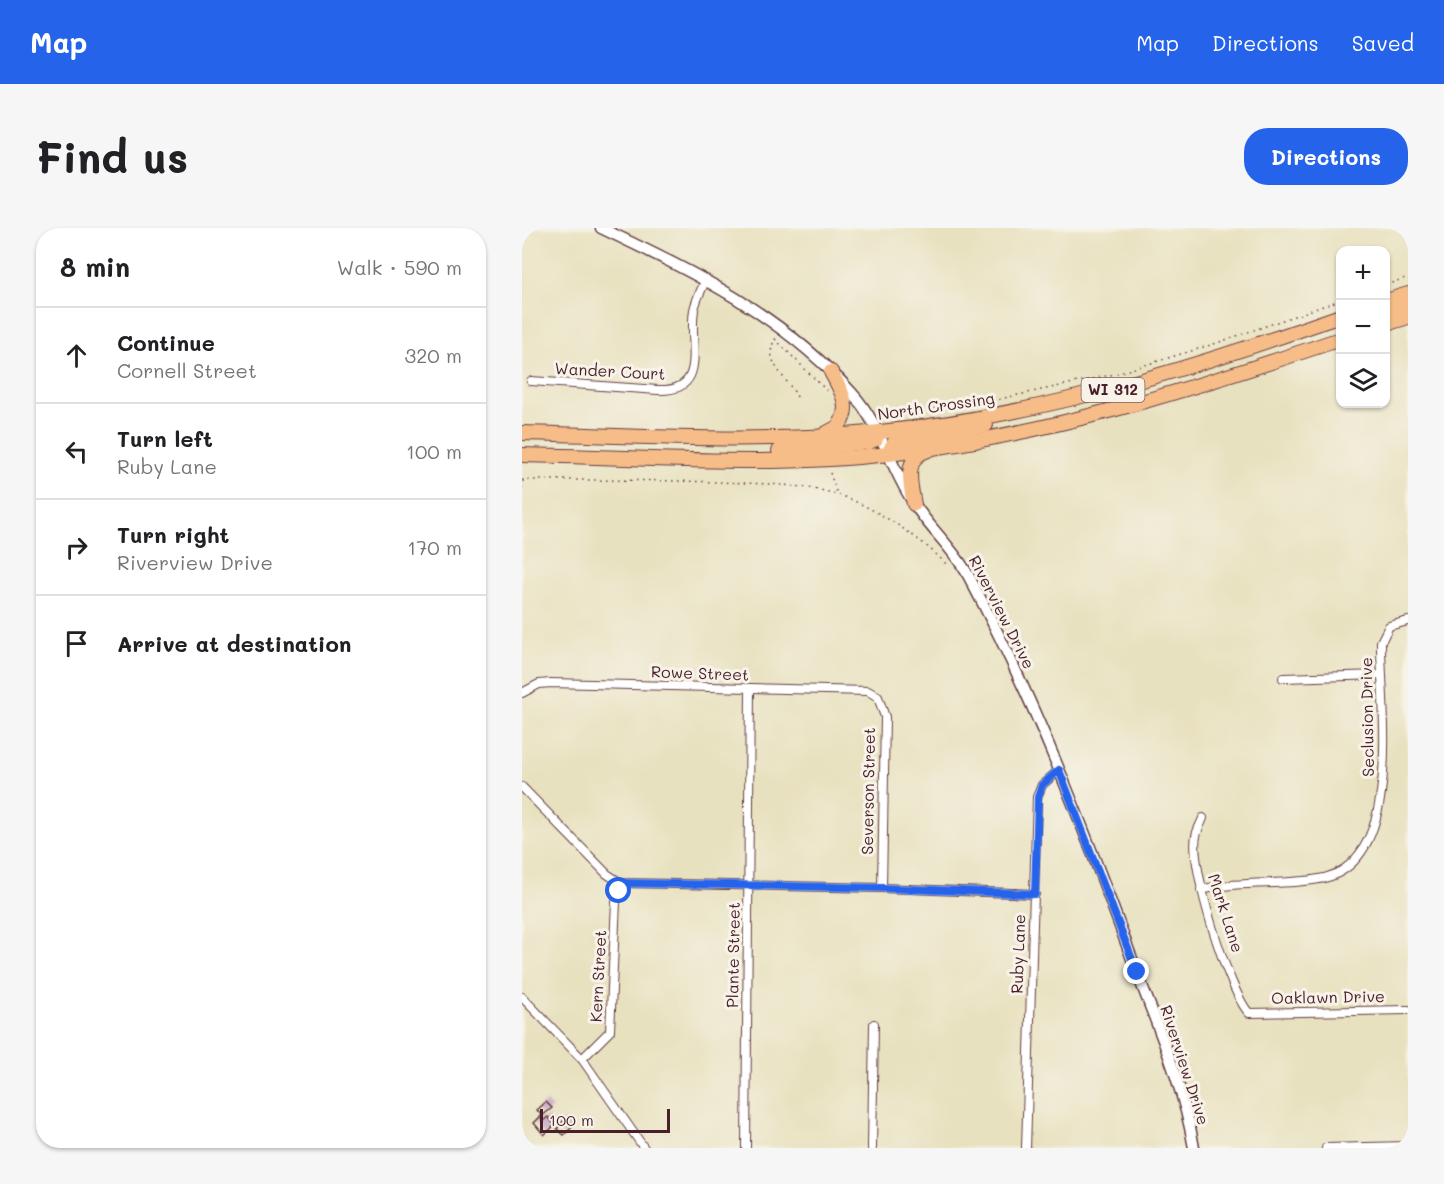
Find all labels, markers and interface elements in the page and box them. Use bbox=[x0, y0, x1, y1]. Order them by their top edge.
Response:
text: Map bbox=[30, 24, 87, 60]
text: Map bbox=[1136, 29, 1179, 56]
text: Directions bbox=[1212, 29, 1319, 56]
text: Saved bbox=[1352, 29, 1414, 56]
button: Directions bbox=[1244, 128, 1408, 185]
text: Find us bbox=[36, 129, 188, 184]
map controls bbox=[1336, 246, 1390, 408]
button: + bbox=[1336, 246, 1390, 300]
text: 8 min bbox=[60, 250, 130, 284]
text: Walk · 590 m bbox=[337, 254, 462, 280]
button: − bbox=[1336, 300, 1390, 354]
text: Continue bbox=[117, 328, 215, 357]
icon: ahead bbox=[60, 339, 93, 372]
text: 320 m bbox=[404, 342, 462, 368]
button: layers bbox=[1336, 354, 1390, 408]
text: Cornell Street bbox=[117, 357, 257, 383]
street label: Wander Court bbox=[554, 357, 666, 384]
road number: WI 312 bbox=[1082, 378, 1144, 402]
street label: North Crossing bbox=[876, 387, 996, 424]
text: Turn left bbox=[117, 424, 213, 453]
icon: left bbox=[60, 435, 93, 468]
text: 100 m bbox=[406, 438, 462, 464]
text: Ruby Lane bbox=[117, 453, 217, 479]
text: Turn right bbox=[117, 520, 229, 549]
icon: right bbox=[60, 531, 93, 564]
text: 170 m bbox=[407, 534, 462, 560]
text: Riverview Drive bbox=[117, 549, 273, 575]
street label: Riverview Drive bbox=[965, 551, 1040, 672]
icon: arrive bbox=[60, 627, 93, 660]
text: Arrive at destination bbox=[117, 629, 352, 658]
street label: Seclusion Drive bbox=[1355, 657, 1378, 777]
street label: Rowe Street bbox=[651, 660, 749, 685]
street label: Severson Street bbox=[856, 727, 879, 855]
street label: Mark Lane bbox=[1204, 871, 1249, 955]
route start bbox=[605, 877, 631, 903]
street label: Plante Street bbox=[721, 902, 744, 1008]
street label: Ruby Lane bbox=[1006, 914, 1029, 994]
street label: Kern Street bbox=[585, 929, 610, 1023]
route end bbox=[1123, 958, 1149, 984]
street label: Oaklawn Drive bbox=[1271, 985, 1385, 1008]
street label: Riverview Drive bbox=[1156, 1002, 1215, 1127]
scale bar bbox=[540, 1106, 670, 1134]
text: 100 m bbox=[549, 1109, 594, 1130]

